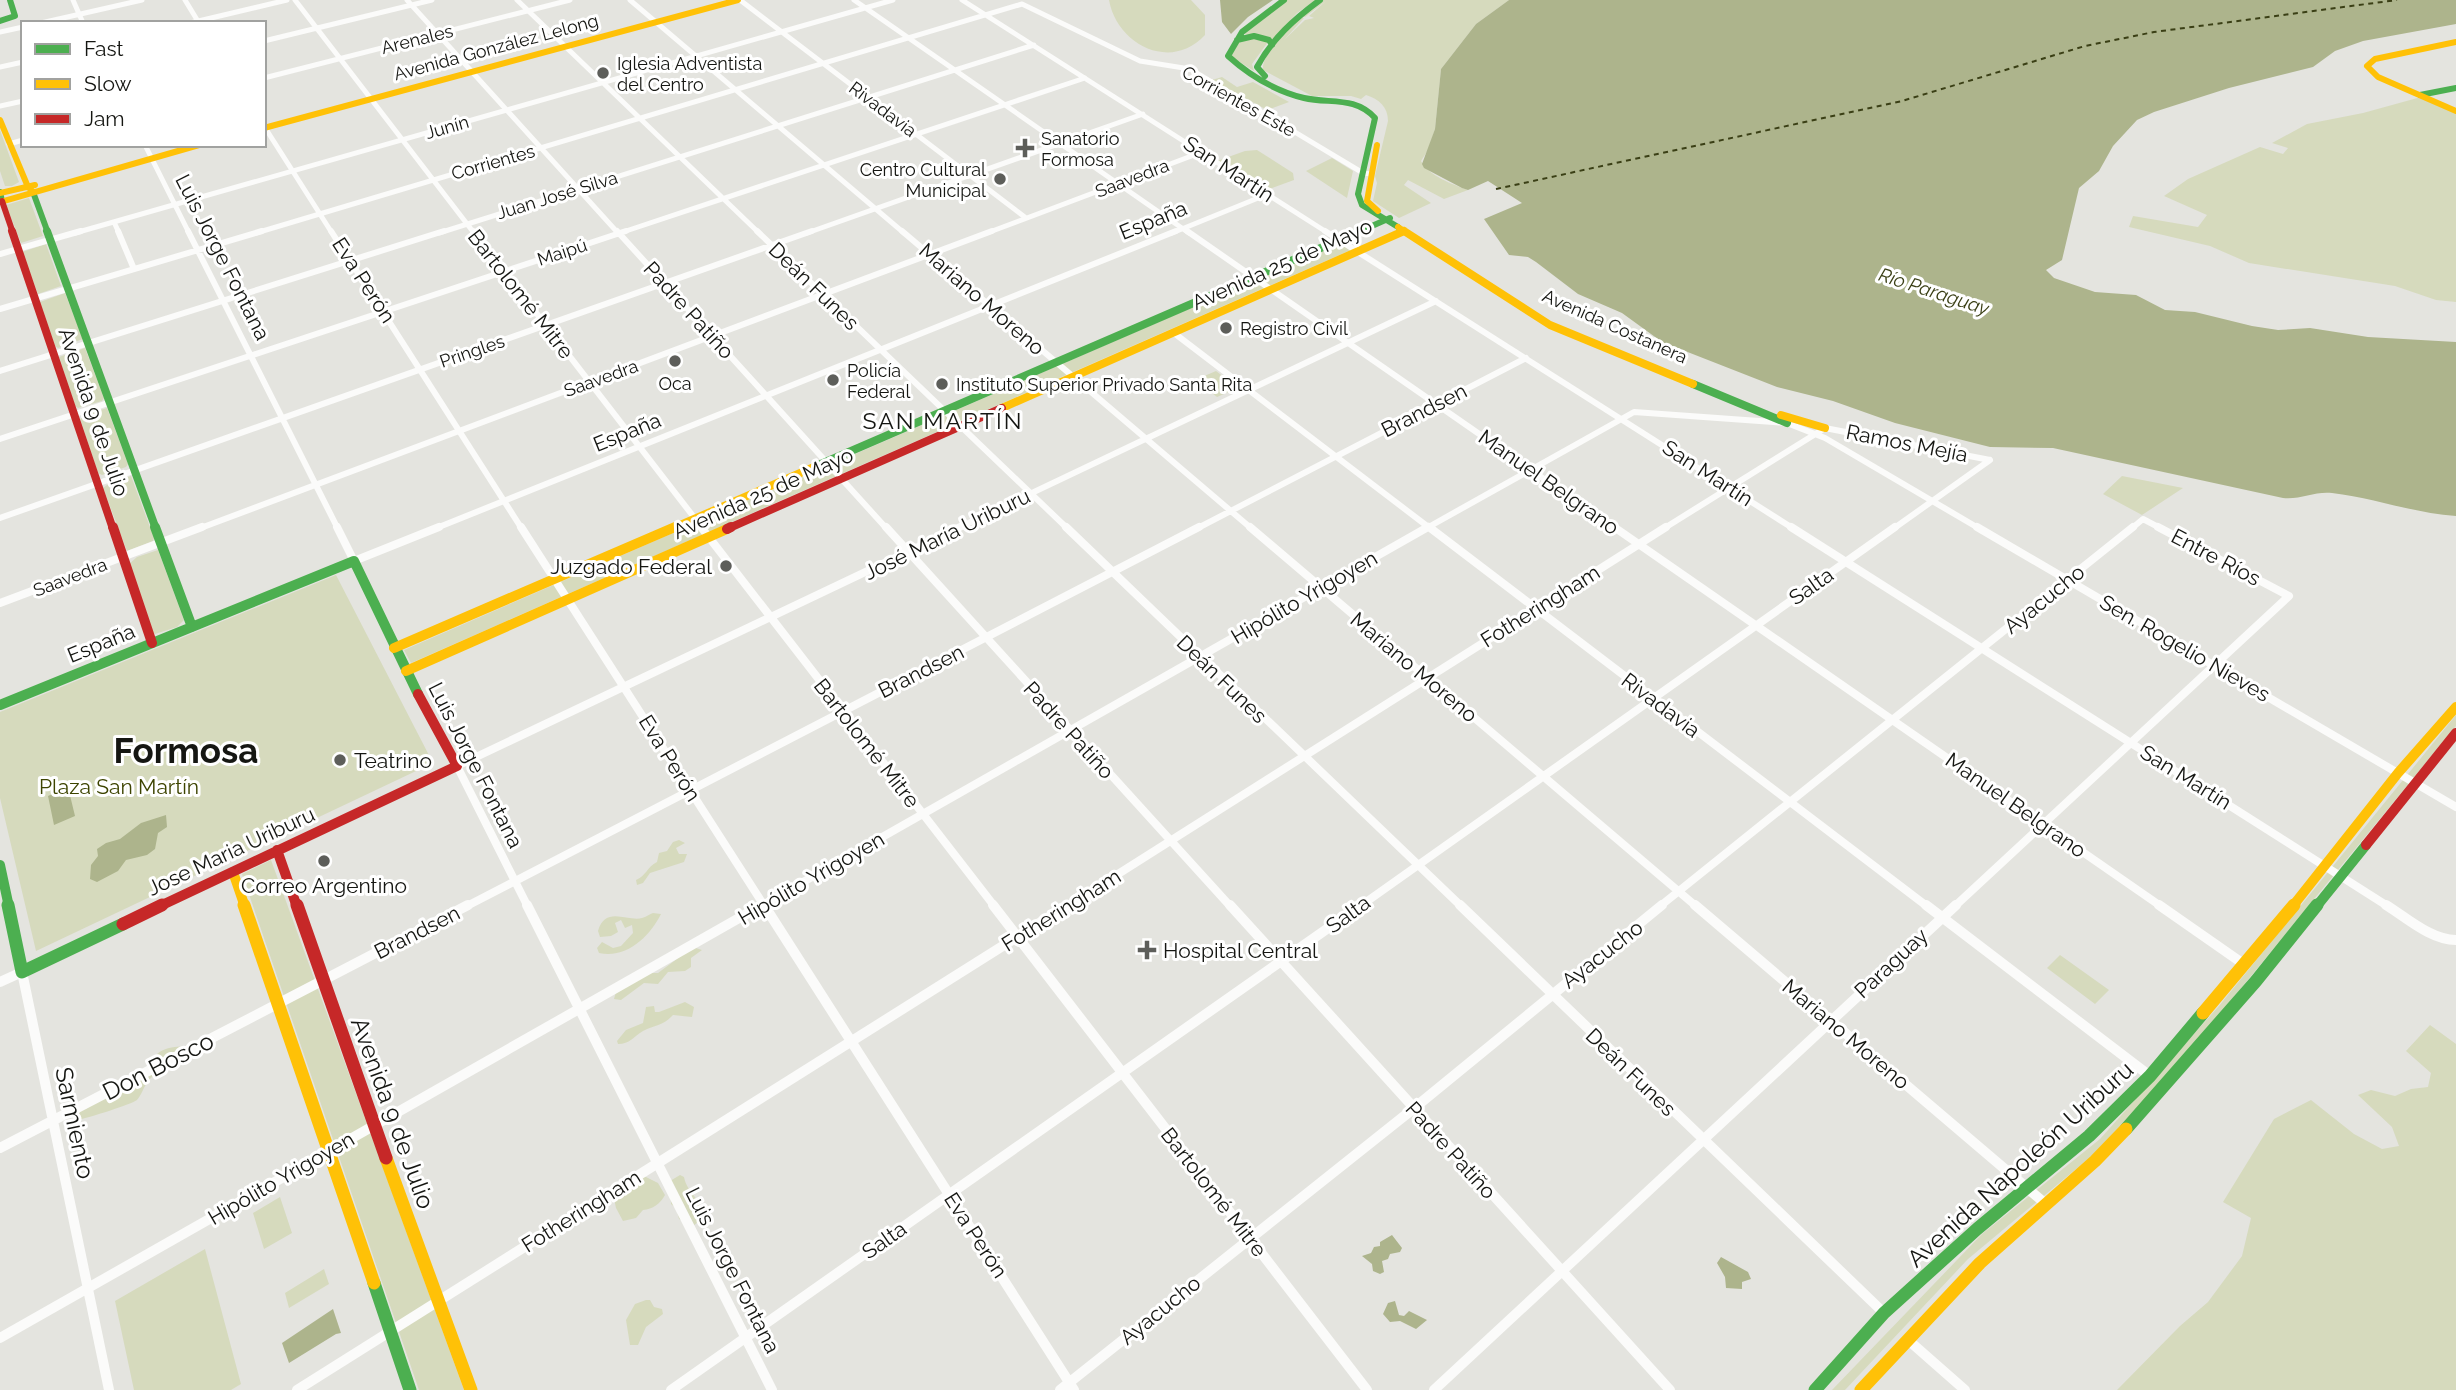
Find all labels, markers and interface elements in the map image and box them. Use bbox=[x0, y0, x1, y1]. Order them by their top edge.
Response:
street label: Avenida González Lelong bbox=[391, 10, 601, 84]
street label: Arenales bbox=[379, 20, 455, 58]
legend bbox=[21, 21, 266, 147]
text: Fast bbox=[84, 36, 124, 61]
place label: Iglesia Adventista del Centro bbox=[617, 53, 762, 95]
street label: Corrientes Este bbox=[1179, 61, 1300, 141]
marker: Iglesia Adventista del Centro bbox=[595, 65, 611, 81]
text: Slow bbox=[84, 71, 132, 96]
street label: Rivadavia bbox=[845, 77, 921, 141]
text: Jam bbox=[84, 106, 125, 131]
street label: Junín bbox=[423, 111, 471, 143]
place label: Sanatorio Formosa bbox=[1041, 128, 1120, 170]
street label: San Martín bbox=[1179, 131, 1279, 207]
marker: Sanatorio Formosa bbox=[1015, 138, 1035, 158]
street label: Corrientes bbox=[449, 140, 537, 184]
street label: Saavedra bbox=[1092, 154, 1172, 202]
place label: Centro Cultural Municipal bbox=[860, 159, 986, 201]
street label: Juan José Silva bbox=[494, 167, 620, 223]
street label: Luis Jorge Fontana bbox=[170, 170, 276, 344]
marker: Centro Cultural Municipal bbox=[992, 171, 1008, 187]
street label: España bbox=[1115, 195, 1191, 245]
street label: Avenida 25 de Mayo bbox=[1188, 213, 1376, 315]
street label: Bartolomé Mitre bbox=[463, 225, 579, 363]
street label: Eva Perón bbox=[327, 232, 401, 328]
street label: Maipú bbox=[534, 234, 590, 270]
street label: Deán Funes bbox=[764, 237, 864, 335]
street label: Mariano Moreno bbox=[914, 238, 1050, 360]
street label: Padre Patiño bbox=[639, 256, 739, 364]
water label: Río Paraguay bbox=[1876, 263, 1993, 319]
street label: Avenida Costanera bbox=[1539, 285, 1691, 367]
place label: Registro Civil bbox=[1240, 318, 1348, 339]
marker: Registro Civil bbox=[1218, 320, 1234, 336]
street label: Avenida 9 de Julio bbox=[53, 325, 135, 499]
street label: Pringles bbox=[437, 330, 507, 372]
marker: Oca bbox=[667, 353, 683, 369]
street label: Saavedra bbox=[561, 355, 641, 401]
place label: Policía Federal bbox=[847, 360, 910, 402]
marker: Policía Federal bbox=[825, 372, 841, 388]
place label: Oca bbox=[658, 373, 692, 394]
place label: Instituto Superior Privado Santa Rita bbox=[956, 374, 1252, 395]
marker: Instituto Superior Privado Santa Rita bbox=[934, 376, 950, 392]
street label: Brandsen bbox=[1377, 378, 1471, 442]
street label: España bbox=[589, 407, 665, 457]
district label: SAN MARTÍN bbox=[863, 407, 1023, 434]
street label: Ramos Mejía bbox=[1844, 419, 1970, 467]
street label: Manuel Belgrano bbox=[1474, 424, 1624, 540]
street label: San Martín bbox=[1658, 435, 1758, 511]
street label: Avenida 25 de Mayo bbox=[669, 442, 857, 544]
street label: José María Uriburu bbox=[860, 483, 1034, 585]
street label: Entre Ríos bbox=[2167, 523, 2265, 591]
street label: Hipólito Yrigoyen bbox=[1226, 545, 1382, 649]
street label: Saavedra bbox=[30, 553, 110, 601]
place label: Juzgado Federal bbox=[550, 554, 712, 579]
marker: Juzgado Federal bbox=[718, 558, 734, 574]
street label: Fotheringham bbox=[1476, 559, 1604, 653]
street label: Ayacucho bbox=[1999, 559, 2089, 639]
street label: Salta bbox=[1784, 562, 1838, 610]
street label: Sen. Rogelio Nieves bbox=[2096, 589, 2274, 707]
street label: Mariano Moreno bbox=[1345, 607, 1483, 727]
street label: España bbox=[63, 618, 139, 668]
street label: Deán Funes bbox=[1172, 630, 1272, 728]
street label: Brandsen bbox=[874, 639, 968, 703]
street label: Rivadavia bbox=[1617, 667, 1705, 743]
street label: Bartolomé Mitre bbox=[809, 674, 925, 812]
street label: Padre Patiño bbox=[1019, 676, 1119, 784]
street label: Luis Jorge Fontana bbox=[423, 678, 529, 852]
street label: Eva Perón bbox=[634, 710, 706, 806]
district label: Formosa bbox=[114, 730, 258, 771]
street label: San Martín bbox=[2136, 739, 2236, 815]
street label: Manuel Belgrano bbox=[1941, 747, 2091, 863]
place label: Teatrino bbox=[354, 748, 432, 773]
marker: Teatrino bbox=[332, 752, 348, 768]
park label: Plaza San Martín bbox=[39, 774, 199, 799]
street label: Jose Maria Uriburu bbox=[143, 801, 319, 901]
street label: Hipólito Yrigoyen bbox=[733, 826, 889, 930]
marker: Correo Argentino bbox=[316, 853, 332, 869]
street label: Fotheringham bbox=[997, 863, 1125, 957]
place label: Correo Argentino bbox=[241, 873, 407, 898]
street label: Salta bbox=[1321, 890, 1375, 938]
street label: Brandsen bbox=[370, 900, 464, 964]
street label: Ayacucho bbox=[1556, 915, 1648, 993]
street label: Paraguay bbox=[1849, 923, 1933, 1003]
place label: Hospital Central bbox=[1163, 938, 1318, 963]
marker: Hospital Central bbox=[1137, 940, 1157, 960]
street label: Mariano Moreno bbox=[1777, 974, 1915, 1094]
street label: Avenida 9 de Julio bbox=[345, 1013, 441, 1213]
street label: Deán Funes bbox=[1581, 1023, 1681, 1121]
street label: Don Bosco bbox=[98, 1026, 218, 1106]
street label: Avenida Napoleón Uriburu bbox=[1901, 1055, 2139, 1273]
street label: Sarmiento bbox=[49, 1065, 101, 1181]
street label: Padre Patiño bbox=[1401, 1096, 1501, 1204]
street label: Bartolomé Mitre bbox=[1156, 1123, 1272, 1261]
street label: Hipólito Yrigoyen bbox=[203, 1126, 359, 1230]
street label: Fotheringham bbox=[517, 1164, 645, 1258]
street label: Luis Jorge Fontana bbox=[680, 1183, 786, 1357]
street label: Eva Perón bbox=[939, 1187, 1013, 1283]
street label: Salta bbox=[857, 1216, 911, 1264]
street label: Ayacucho bbox=[1115, 1270, 1205, 1350]

